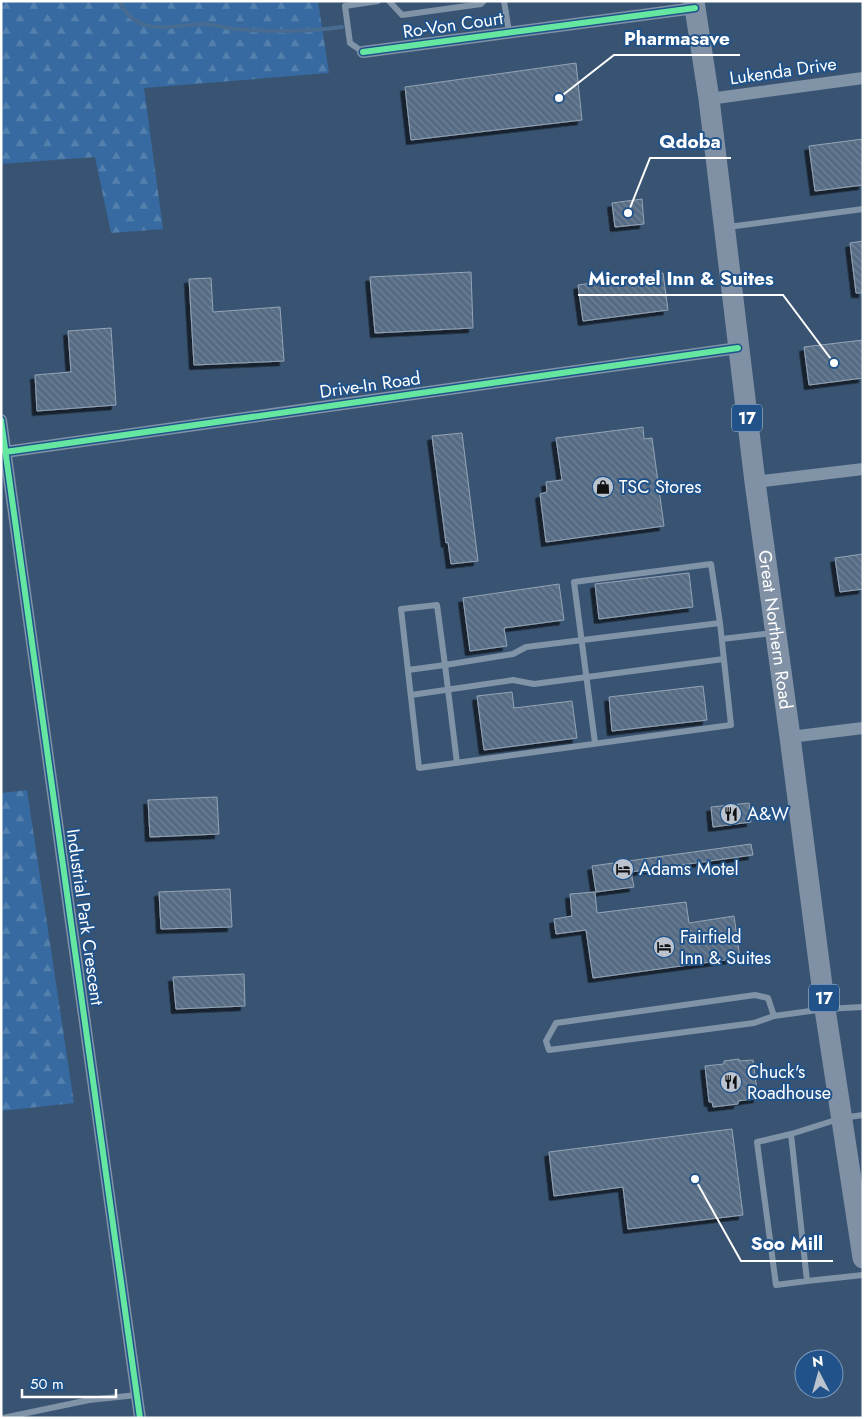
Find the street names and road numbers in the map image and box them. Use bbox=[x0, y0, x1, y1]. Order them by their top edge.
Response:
street label: Ro-Von Court bbox=[401, 5, 505, 45]
street label: Lukenda Drive bbox=[728, 51, 838, 91]
street label: Drive-In Road bbox=[318, 365, 422, 405]
road number: 17 bbox=[732, 404, 762, 432]
street label: Great Northern Road bbox=[751, 548, 799, 711]
street label: Industrial Park Crescent bbox=[60, 827, 110, 1008]
road number: 17 bbox=[809, 984, 839, 1011]

